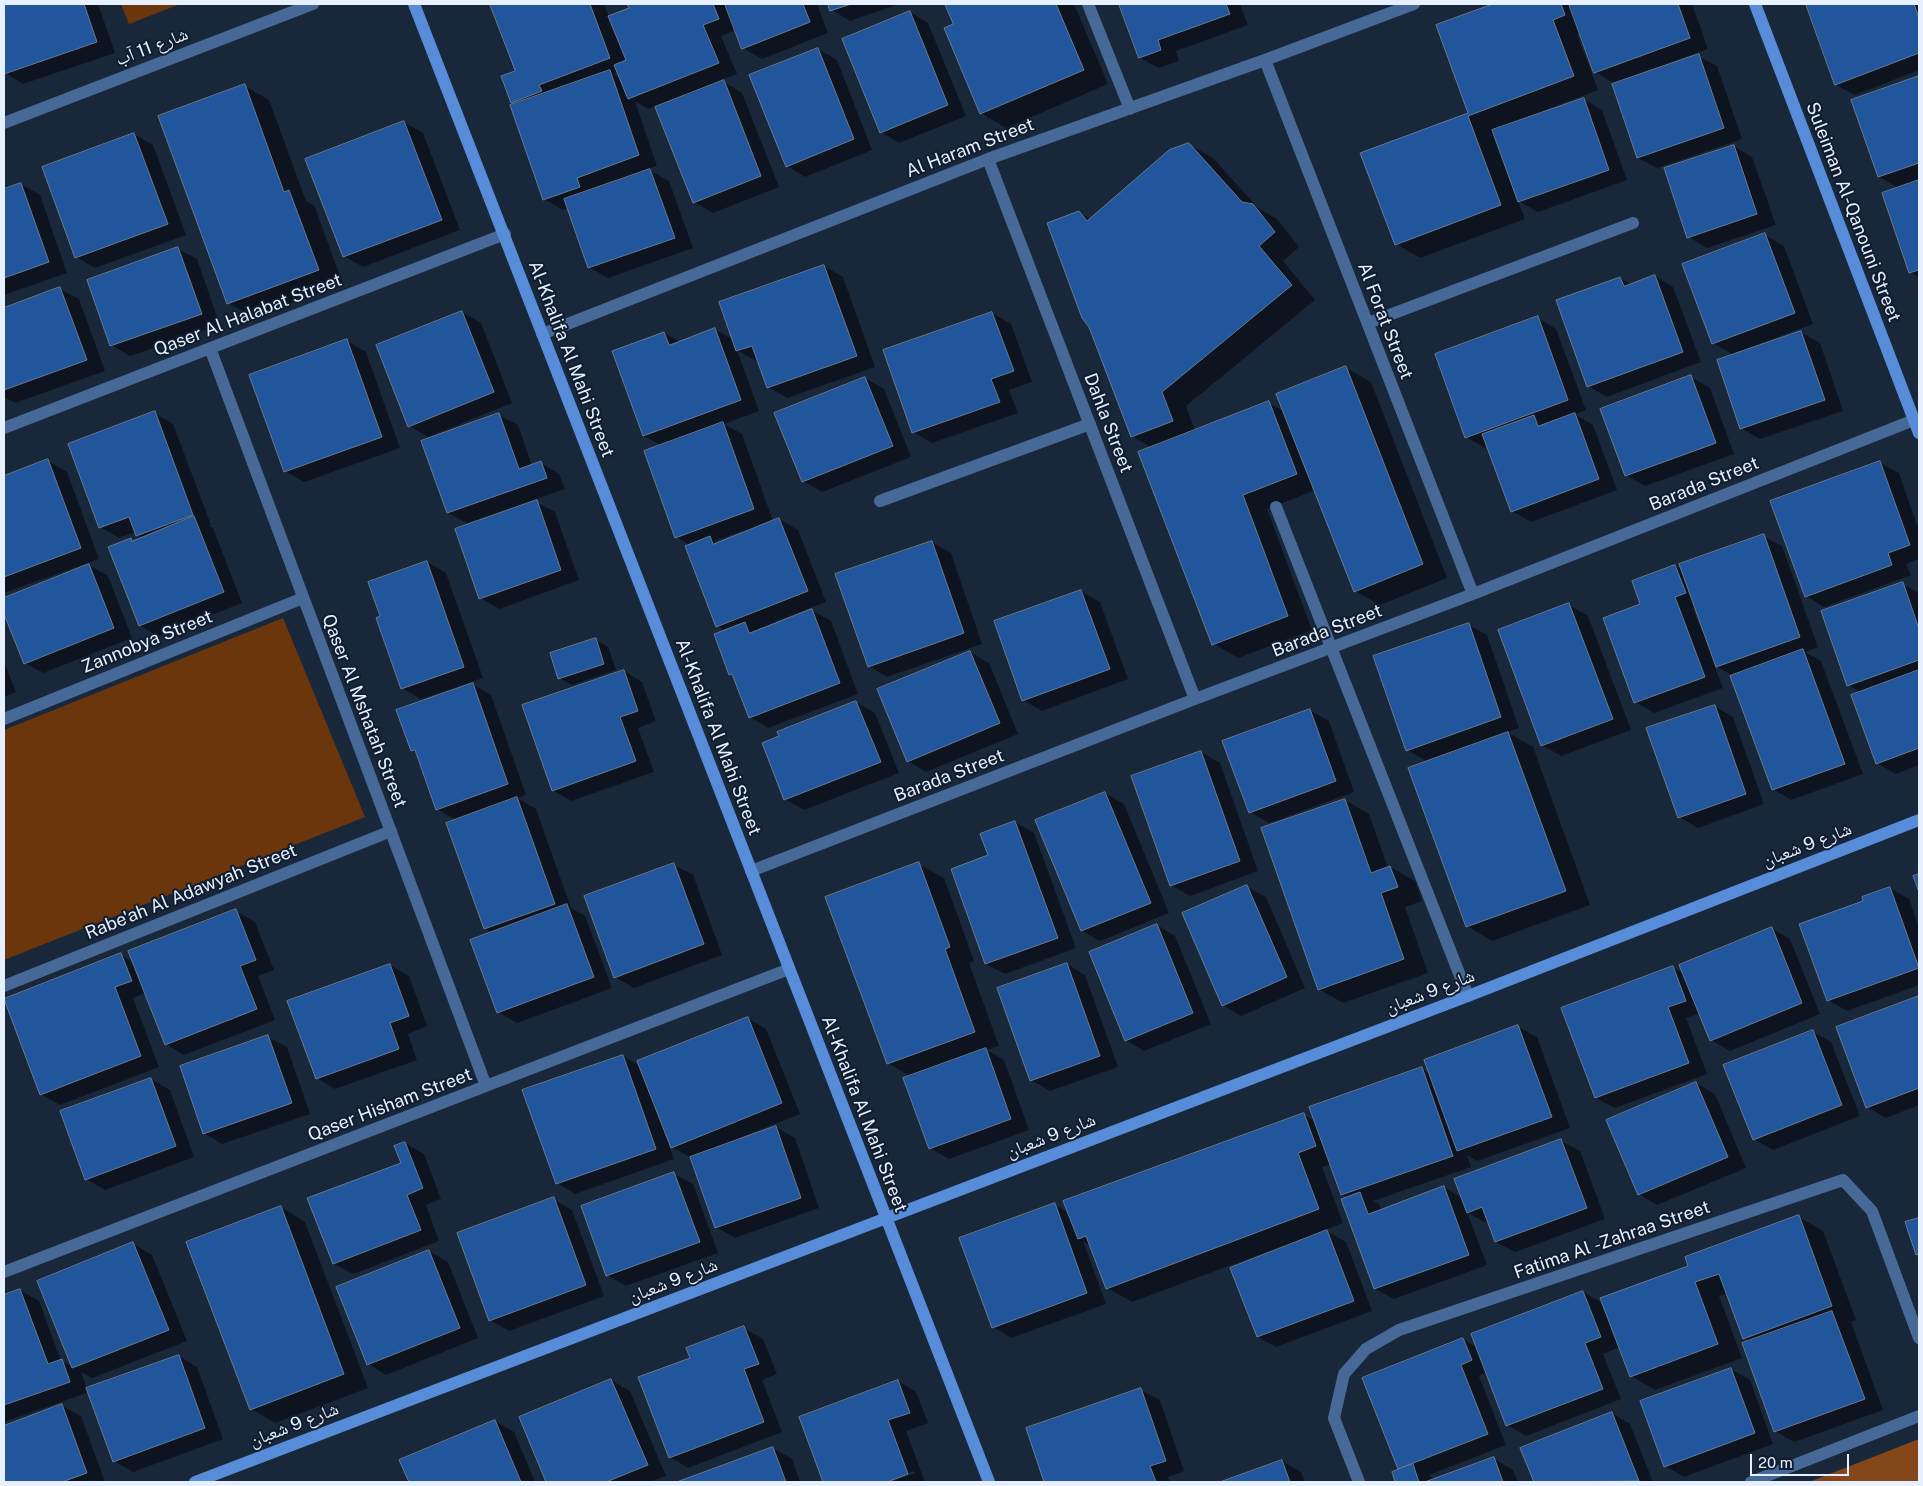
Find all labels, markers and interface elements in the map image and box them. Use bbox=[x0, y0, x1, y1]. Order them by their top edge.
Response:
street label: شارع 11 آب bbox=[113, 23, 191, 71]
street label: Suleiman Al-Qanouni Street bbox=[1801, 99, 1905, 325]
street label: Al Haram Street bbox=[903, 114, 1037, 182]
street label: Al-Khalifa Al Mahi Street bbox=[523, 258, 619, 460]
street label: Al Forat Street bbox=[1353, 260, 1417, 382]
street label: Qaser Al Halabat Street bbox=[151, 269, 345, 361]
street label: Dahla Street bbox=[1079, 370, 1137, 476]
street label: Barada Street bbox=[1646, 452, 1762, 516]
street label: Barada Street bbox=[1269, 600, 1385, 662]
street label: Zannobya Street bbox=[78, 606, 216, 678]
street label: Qaser Al Mshatah Street bbox=[317, 611, 411, 811]
street label: Al-Khalifa Al Mahi Street bbox=[670, 636, 766, 838]
street label: Barada Street bbox=[891, 745, 1007, 807]
street label: شارع 9 شعبان bbox=[1759, 818, 1855, 872]
street label: Rabe'ah Al Adawyah Street bbox=[82, 840, 300, 944]
street label: شارع 9 شعبان bbox=[1382, 965, 1478, 1019]
street label: Al-Khalifa Al Mahi Street bbox=[816, 1013, 912, 1215]
street label: Qaser Hisham Street bbox=[305, 1064, 475, 1146]
street label: شارع 9 شعبان bbox=[1003, 1109, 1099, 1163]
street label: Fatima Al -Zahraa Street bbox=[1511, 1196, 1713, 1284]
street label: شارع 9 شعبان bbox=[625, 1254, 721, 1308]
street label: شارع 9 شعبان bbox=[246, 1398, 342, 1452]
scale bar bbox=[1753, 1444, 1852, 1476]
text: 20 m bbox=[1758, 1454, 1793, 1471]

